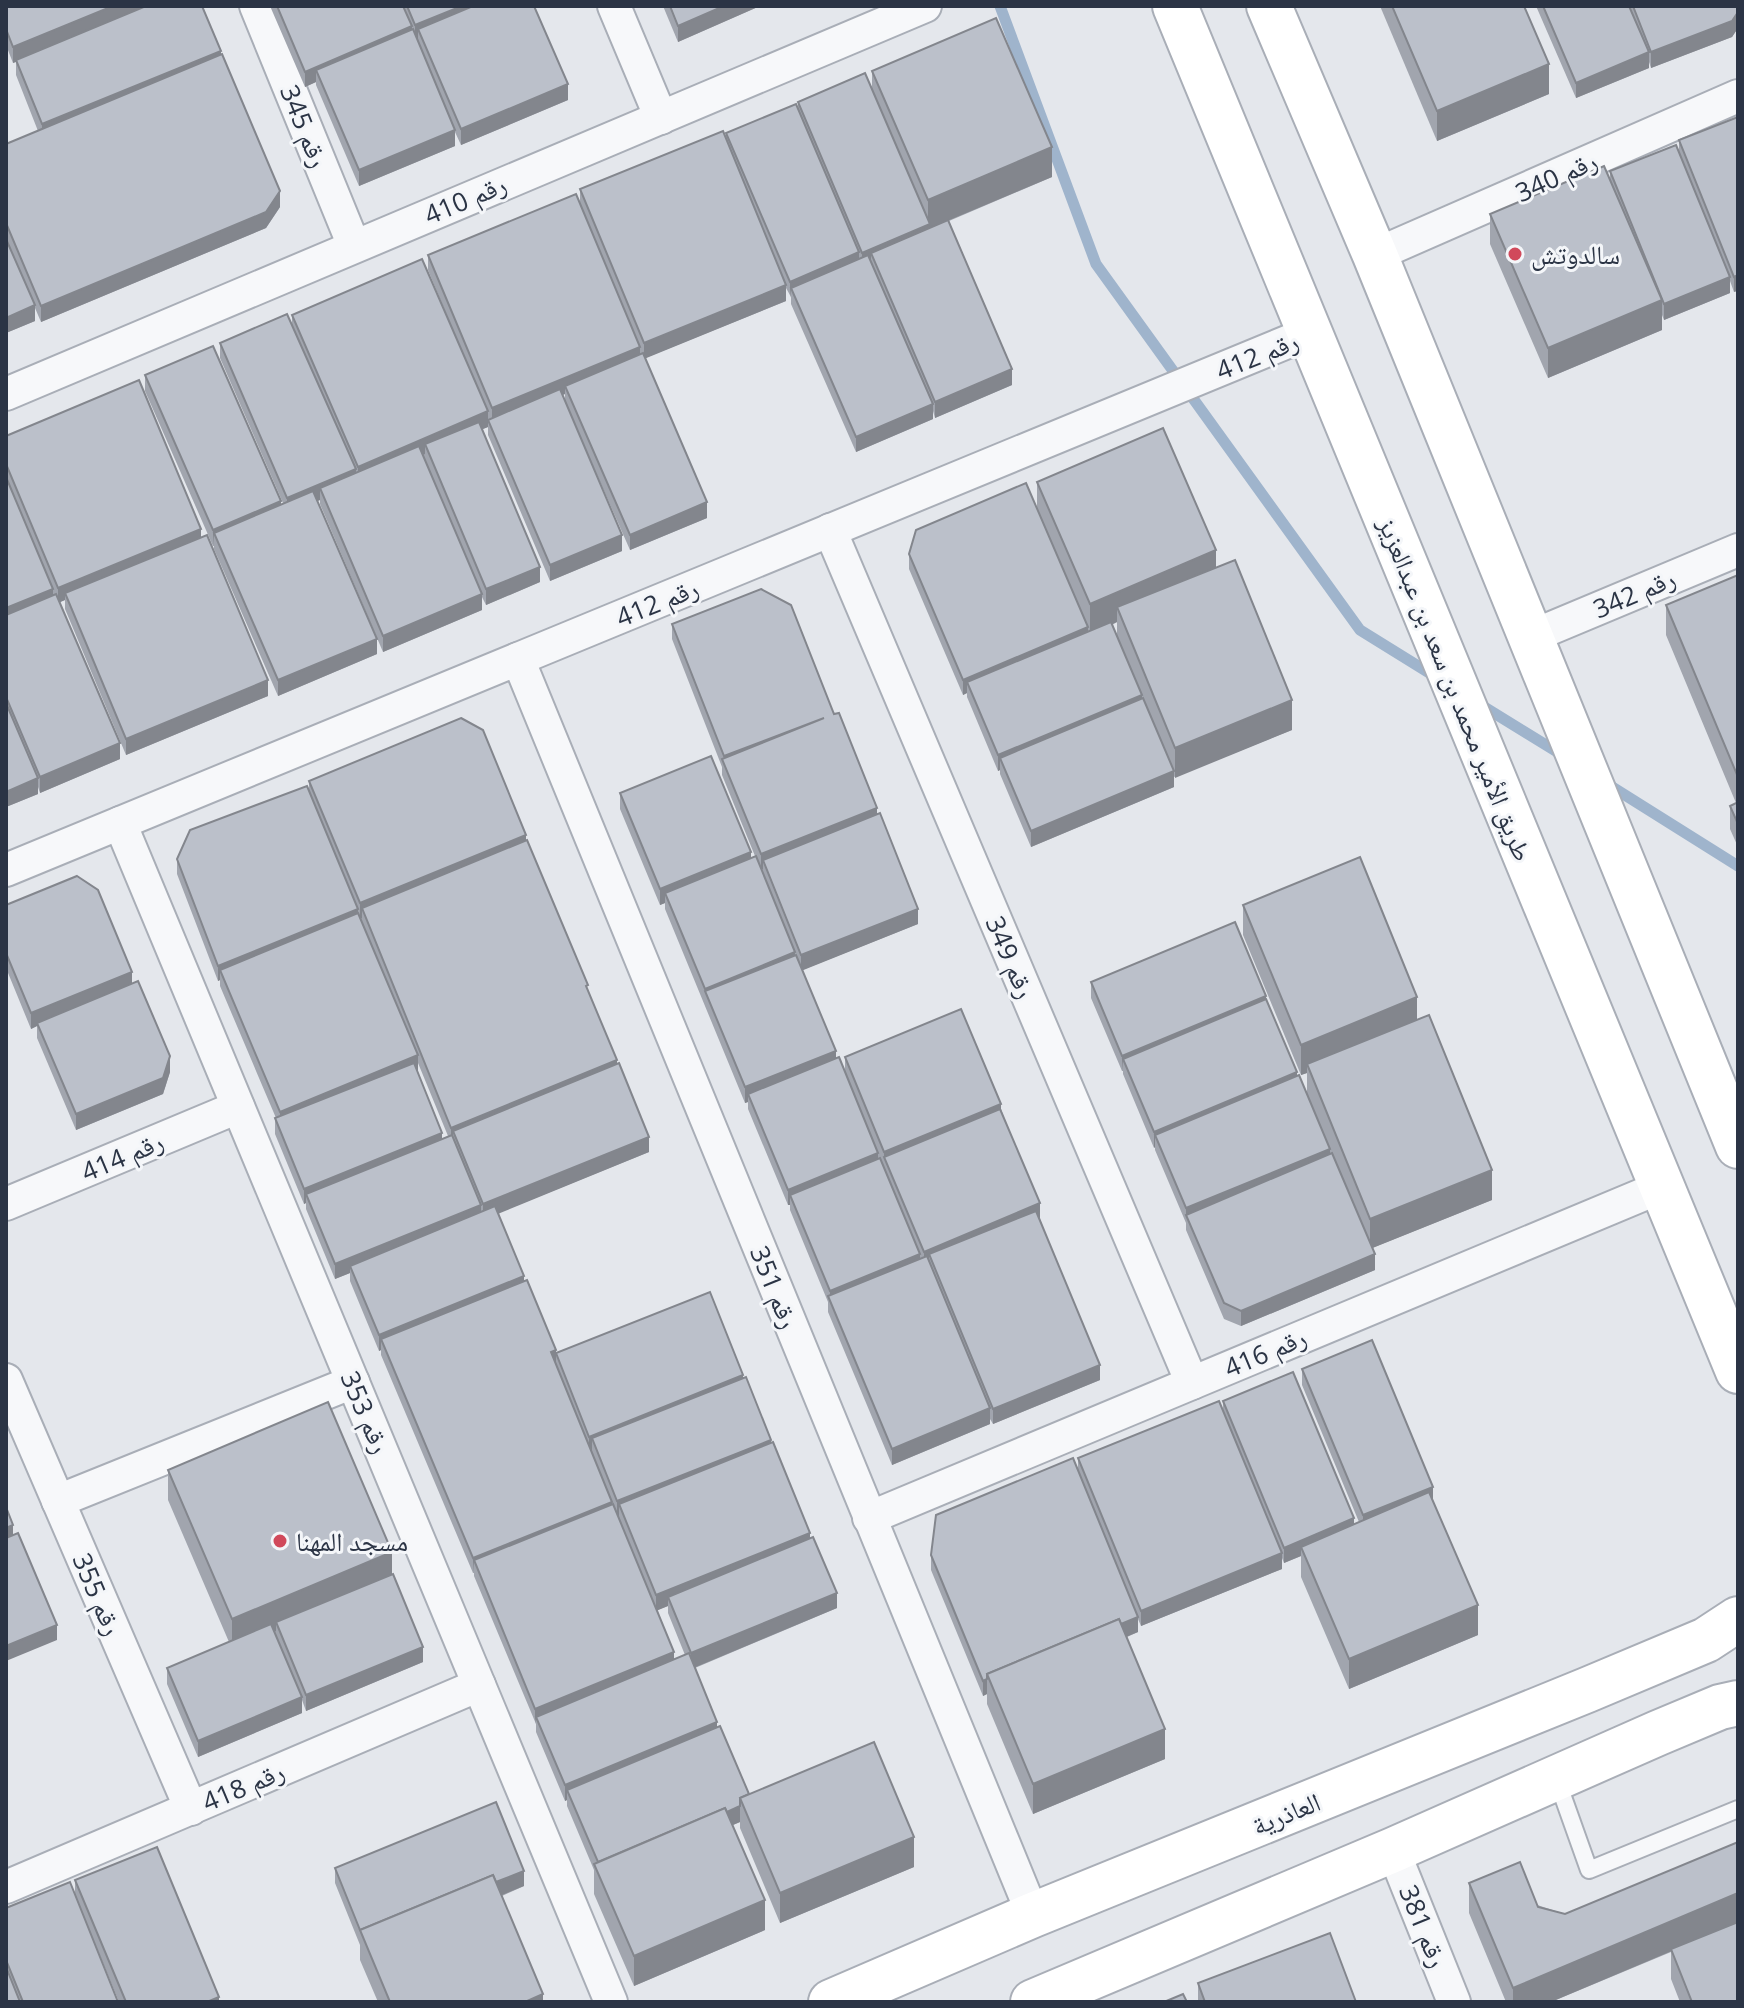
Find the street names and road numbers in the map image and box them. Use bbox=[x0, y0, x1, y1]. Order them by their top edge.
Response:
street label: رقم 345 bbox=[272, 79, 338, 173]
street label: رقم 340 bbox=[1509, 142, 1603, 210]
street label: رقم 410 bbox=[418, 166, 512, 232]
street label: رقم 412 bbox=[1210, 322, 1304, 388]
street label: طريق الأمير محمد بن سعد بن عبدالعزيز bbox=[1370, 511, 1542, 866]
street label: رقم 342 bbox=[1587, 560, 1681, 626]
street label: رقم 412 bbox=[610, 569, 704, 635]
street label: رقم 349 bbox=[978, 910, 1044, 1004]
street label: رقم 414 bbox=[75, 1123, 169, 1189]
street label: رقم 351 bbox=[742, 1240, 808, 1334]
street label: رقم 416 bbox=[1218, 1319, 1312, 1385]
street label: رقم 353 bbox=[333, 1365, 399, 1459]
street label: رقم 355 bbox=[65, 1547, 131, 1641]
street label: رقم 418 bbox=[196, 1753, 290, 1819]
street label: العاذرية bbox=[1247, 1783, 1325, 1843]
street label: رقم 381 bbox=[1391, 1879, 1457, 1973]

